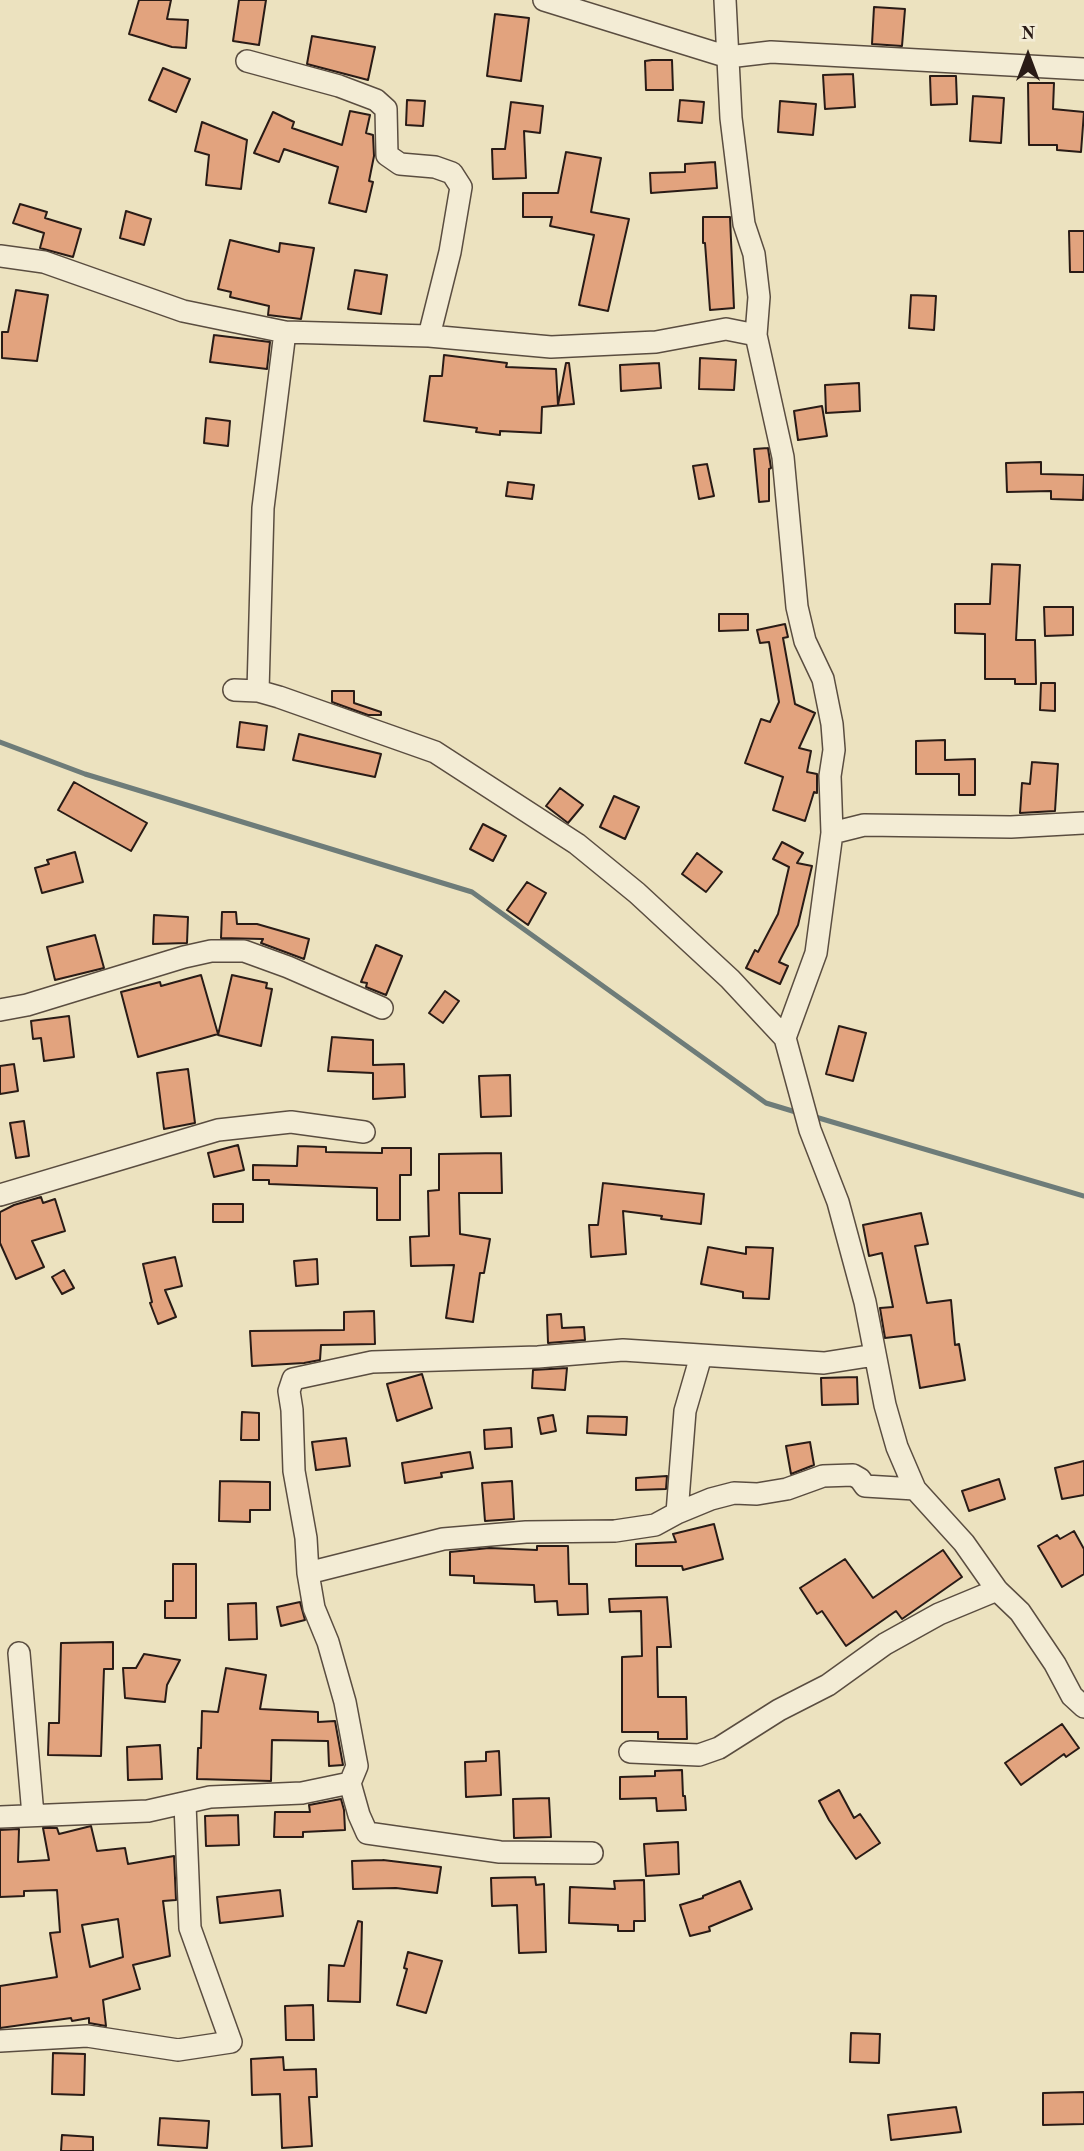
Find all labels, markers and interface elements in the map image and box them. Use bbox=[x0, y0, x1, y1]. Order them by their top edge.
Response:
north arrow bbox=[993, 21, 1063, 91]
text: N bbox=[1021, 25, 1035, 44]

